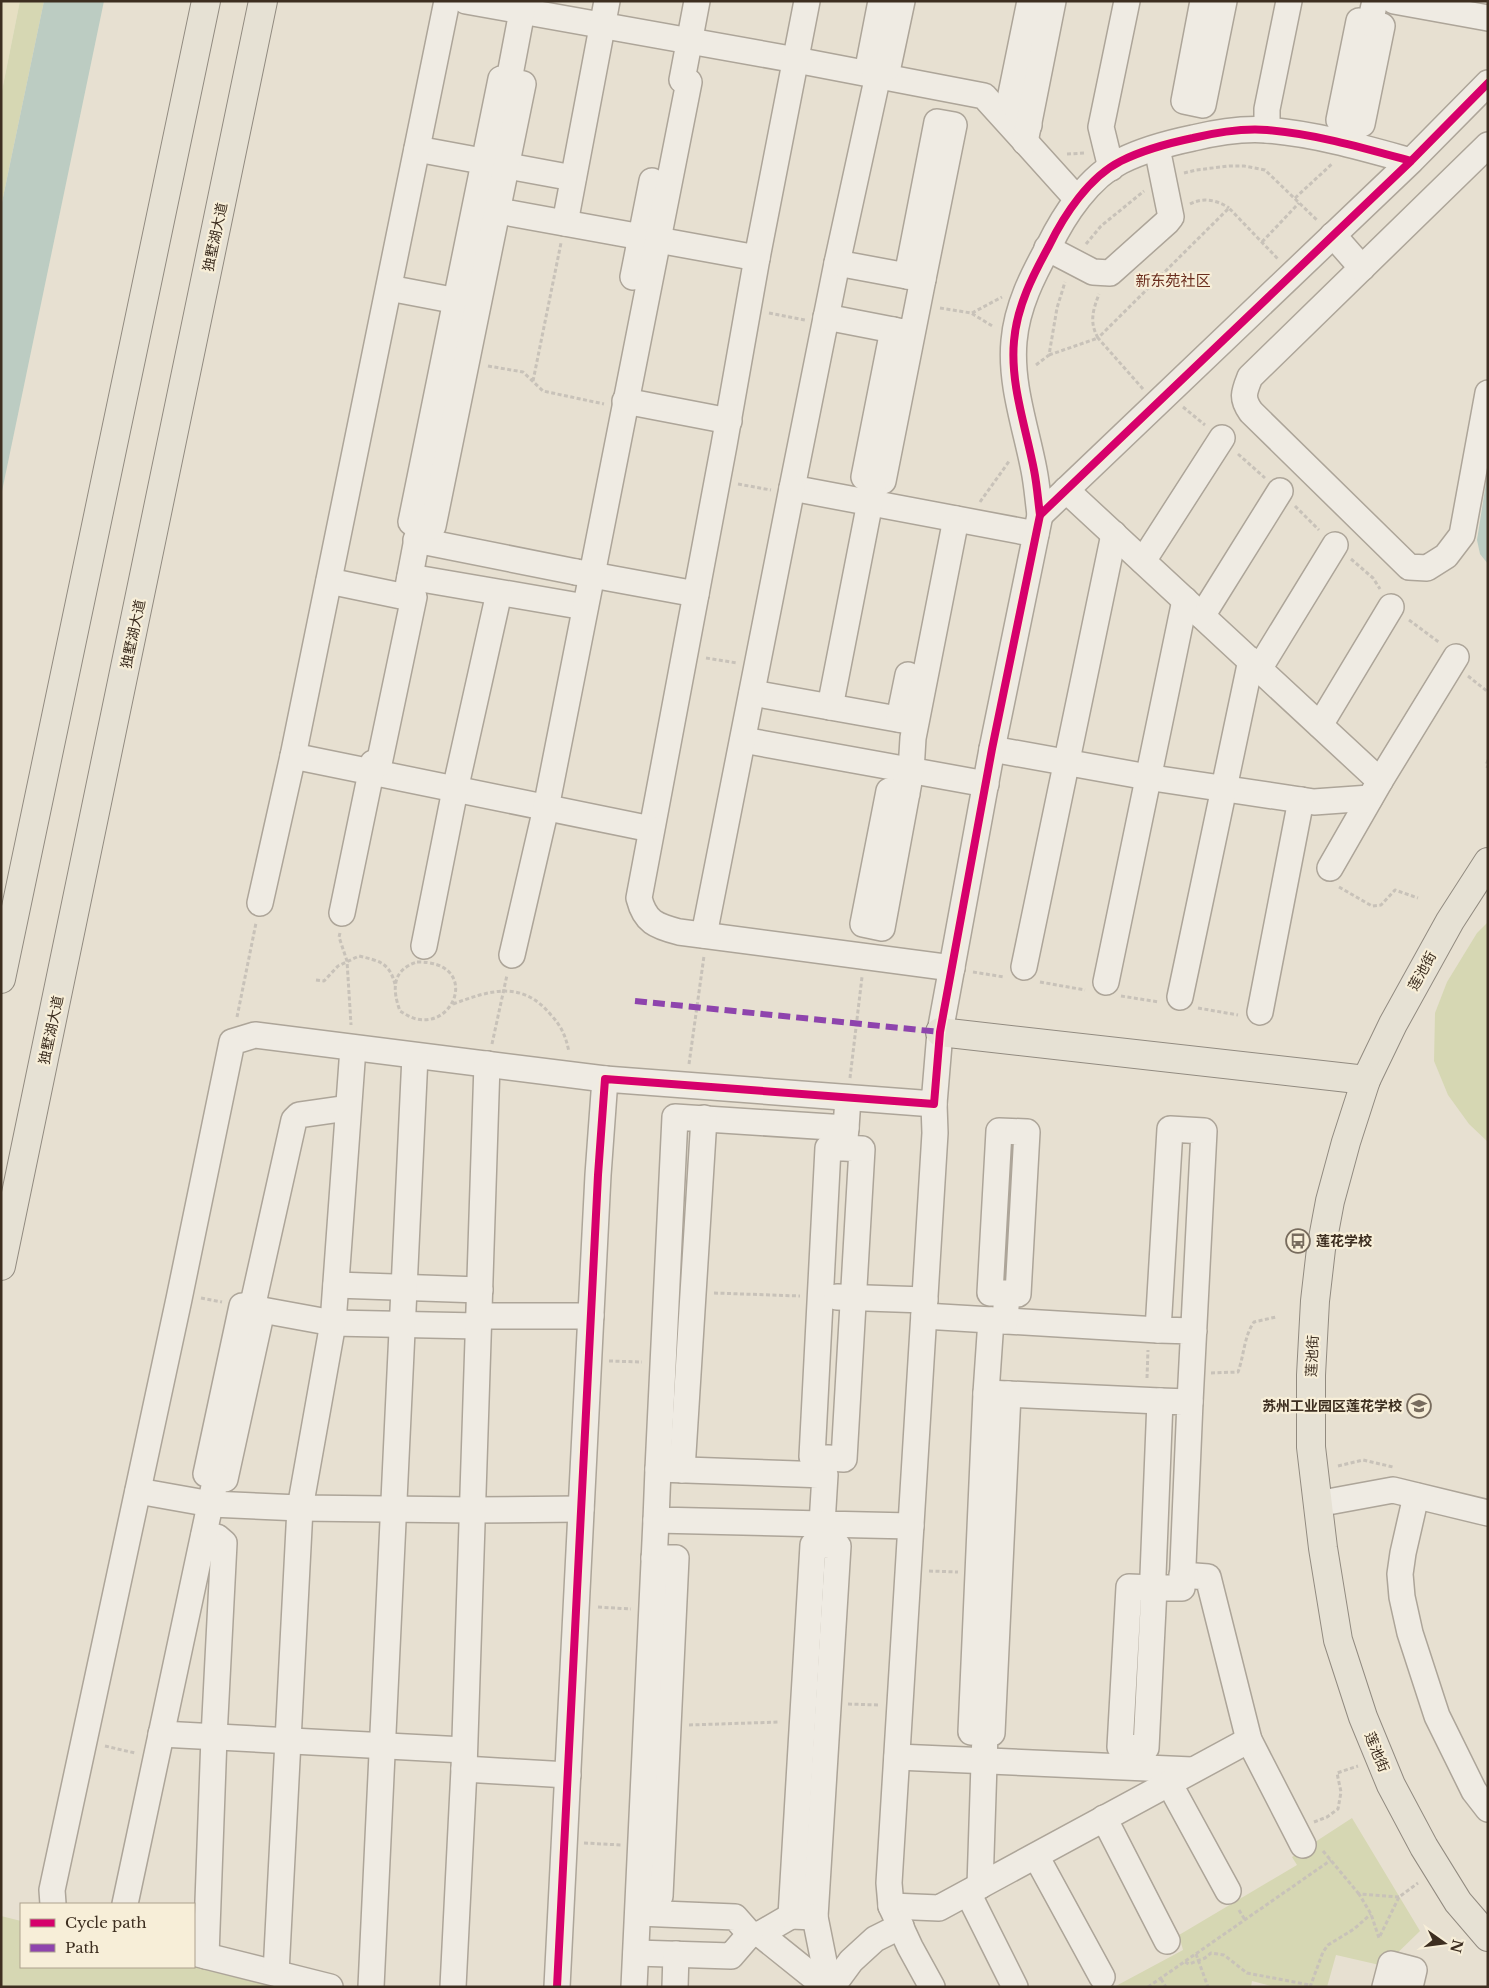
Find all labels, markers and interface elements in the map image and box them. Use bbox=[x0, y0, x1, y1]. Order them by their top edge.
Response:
street label: 独墅湖大道 bbox=[199, 201, 231, 273]
district label: 新东苑社区 bbox=[1135, 271, 1211, 290]
street label: 独墅湖大道 bbox=[117, 598, 149, 670]
street label: 莲池街 bbox=[1404, 948, 1440, 994]
street label: 独墅湖大道 bbox=[35, 994, 67, 1066]
bus stop icon: 莲花学校 bbox=[1285, 1228, 1311, 1254]
place label: 莲花学校 bbox=[1316, 1232, 1372, 1250]
street label: 莲池街 bbox=[1302, 1335, 1322, 1377]
school or university icon: 苏州工业园区莲花学校 bbox=[1406, 1393, 1432, 1419]
place label: 苏州工业园区莲花学校 bbox=[1262, 1397, 1402, 1415]
street label: 莲池街 bbox=[1361, 1729, 1393, 1775]
legend bbox=[20, 1903, 195, 1968]
text: Cycle path bbox=[65, 1913, 147, 1932]
north arrow bbox=[1419, 1918, 1469, 1968]
text: Path bbox=[65, 1938, 99, 1957]
text: N bbox=[1446, 1938, 1467, 1955]

